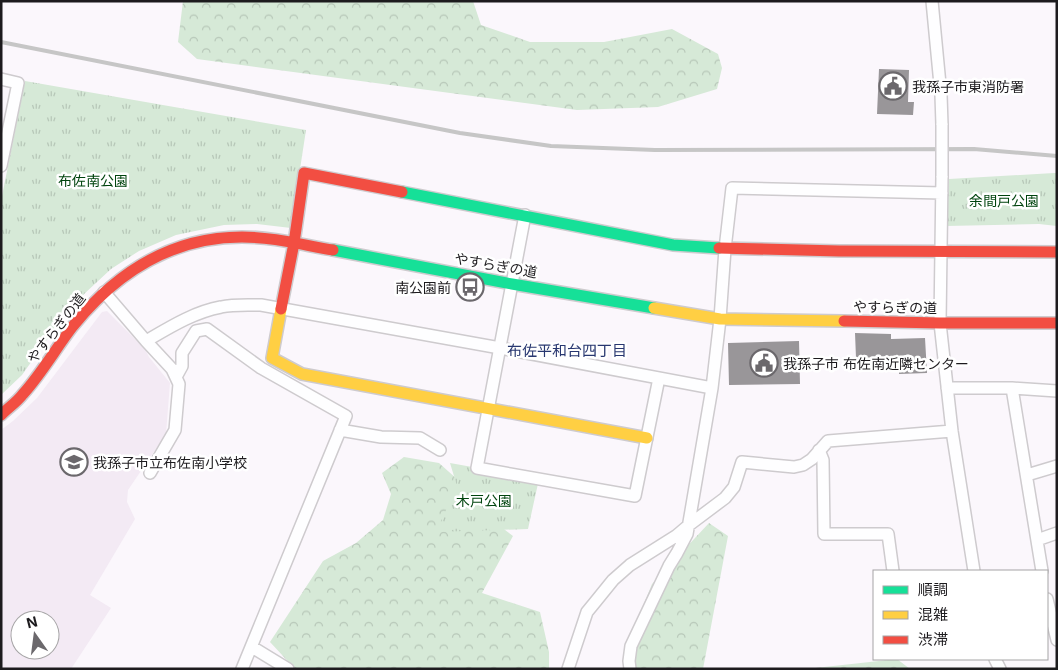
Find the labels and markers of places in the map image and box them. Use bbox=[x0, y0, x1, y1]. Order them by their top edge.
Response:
public building icon: 我孫子市東消防署 bbox=[878, 71, 908, 101]
place label: 我孫子市東消防署 bbox=[912, 78, 1024, 95]
bus stop icon: 南公園前 bbox=[455, 272, 485, 302]
place label: 南公園前 bbox=[395, 279, 451, 296]
public building icon: 我孫子市 布佐南近隣センター bbox=[749, 348, 779, 378]
place label: 我孫子市 布佐南近隣センター bbox=[783, 355, 969, 372]
school or university icon: 我孫子市立布佐南小学校 bbox=[59, 447, 89, 477]
place label: 我孫子市立布佐南小学校 bbox=[93, 454, 247, 471]

